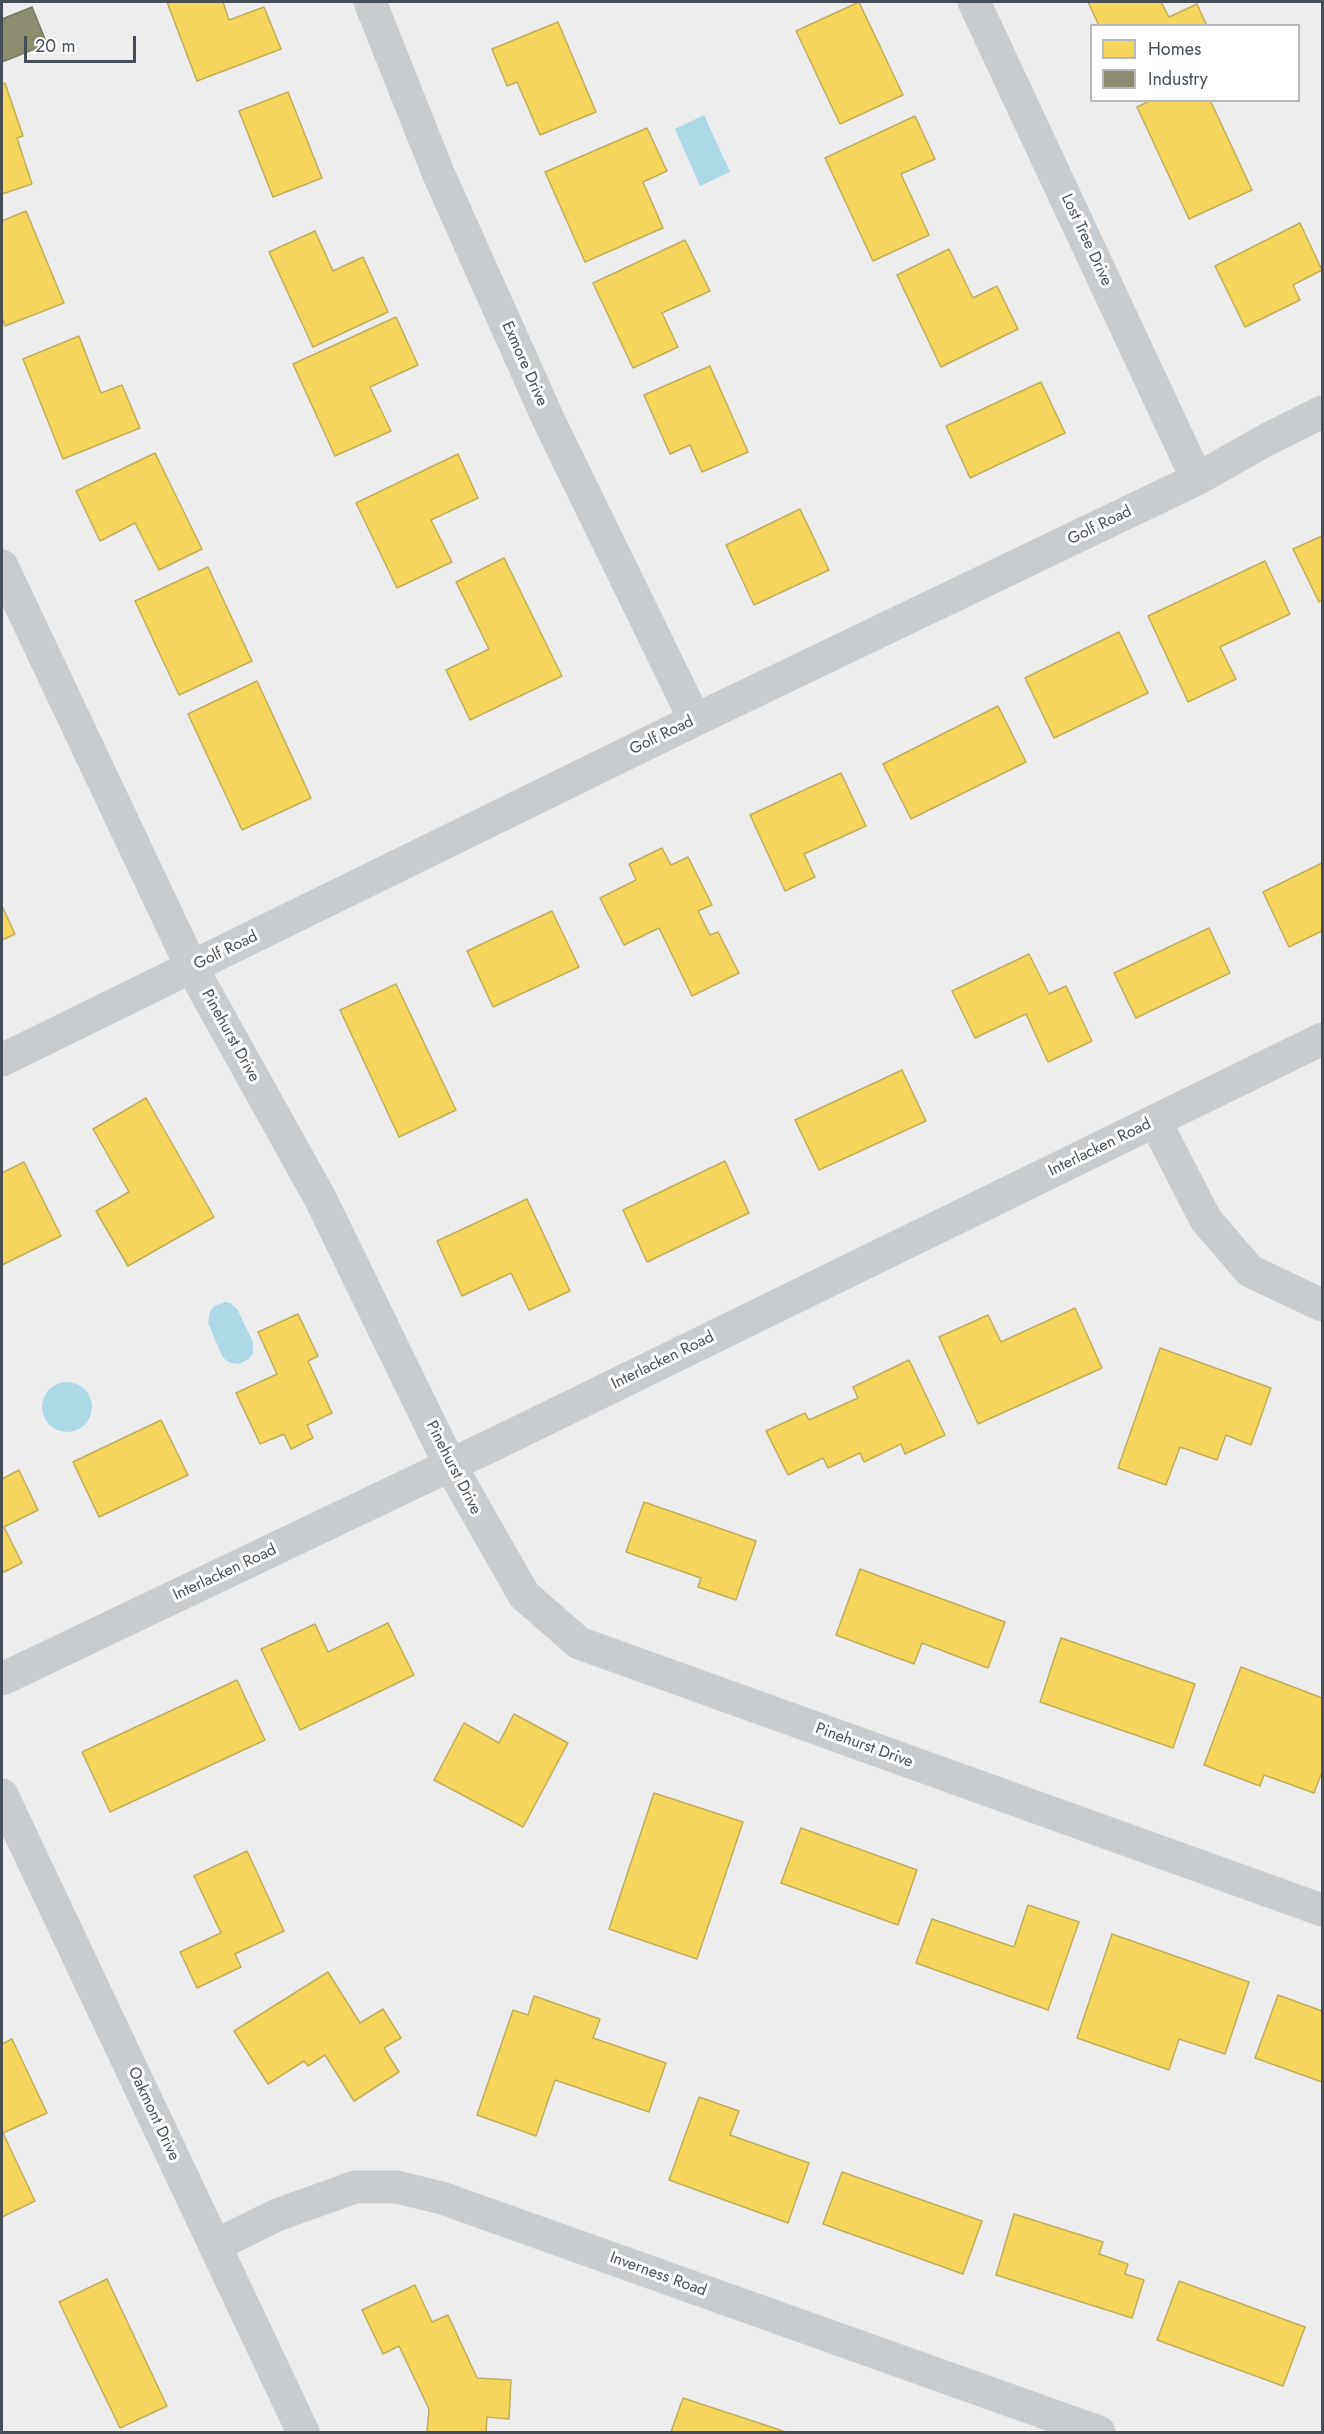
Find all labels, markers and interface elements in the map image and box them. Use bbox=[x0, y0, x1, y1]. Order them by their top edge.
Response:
scale bar bbox=[27, 24, 140, 62]
legend bbox=[1090, 24, 1300, 102]
text: 20 m bbox=[35, 33, 75, 59]
text: Homes bbox=[1148, 36, 1201, 62]
text: Industry bbox=[1148, 66, 1208, 92]
street label: Lost Tree Drive bbox=[1056, 191, 1116, 289]
street label: Exmore Drive bbox=[497, 319, 551, 409]
street label: Golf Road bbox=[1065, 502, 1135, 550]
street label: Golf Road bbox=[627, 712, 697, 760]
street label: Golf Road bbox=[191, 927, 261, 975]
street label: Pinehurst Drive bbox=[197, 987, 263, 1085]
street label: Interlacken Road bbox=[1046, 1115, 1154, 1181]
street label: Interlacken Road bbox=[609, 1328, 717, 1394]
street label: Pinehurst Drive bbox=[421, 1418, 485, 1518]
street label: Interlacken Road bbox=[170, 1541, 280, 1605]
street label: Pinehurst Drive bbox=[813, 1719, 915, 1773]
street label: Oakmont Drive bbox=[123, 2064, 183, 2164]
street label: Inverness Road bbox=[607, 2249, 709, 2301]

